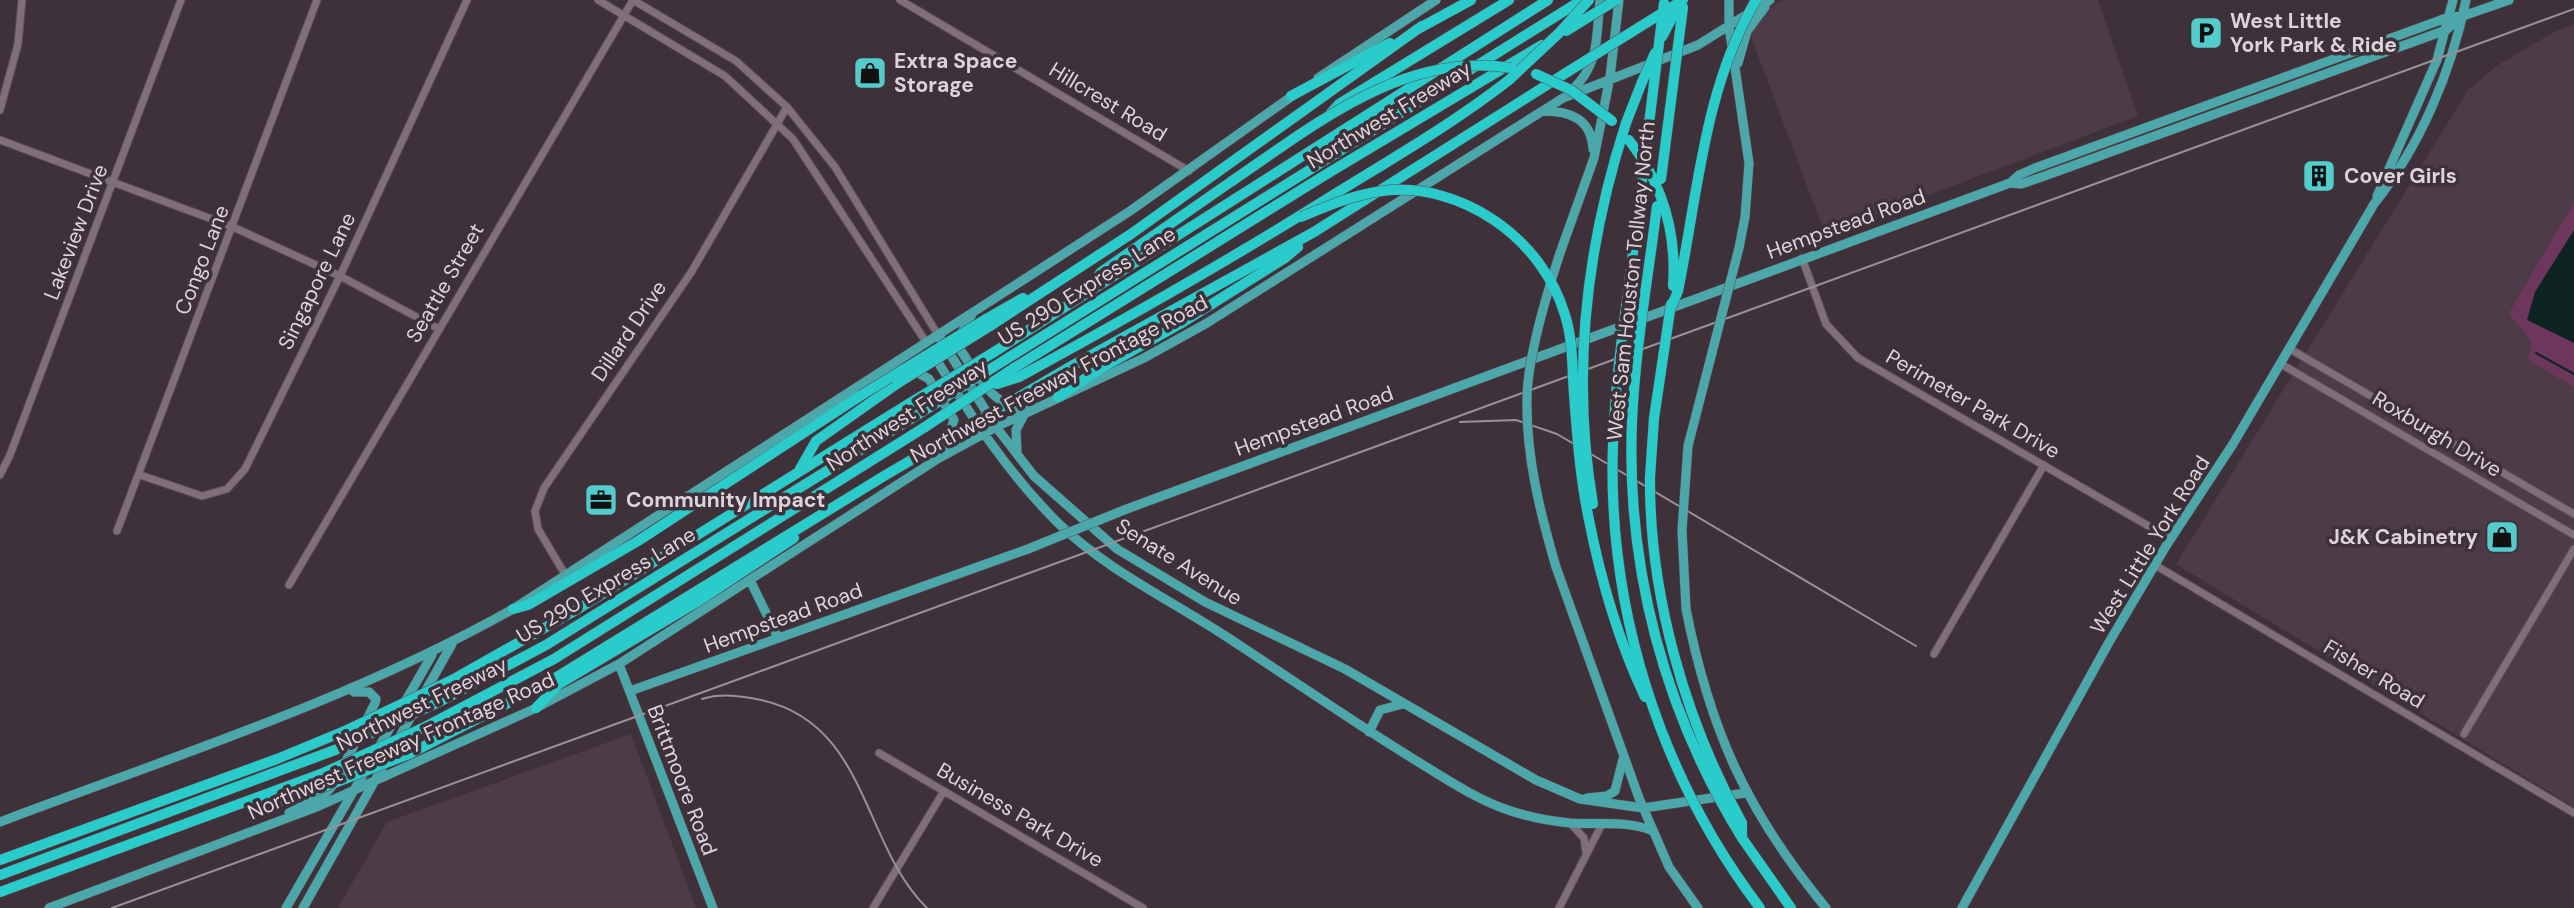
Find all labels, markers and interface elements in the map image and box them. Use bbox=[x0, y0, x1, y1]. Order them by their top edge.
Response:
place label: West Little York Park & Ride bbox=[2230, 7, 2397, 59]
parking icon: West Little York Park & Ride bbox=[2187, 14, 2225, 52]
place label: Extra Space Storage bbox=[894, 47, 1017, 99]
shop icon: Extra Space Storage bbox=[851, 54, 889, 92]
street label: Northwest Freeway bbox=[1302, 55, 1477, 175]
street label: Hillcrest Road bbox=[1044, 56, 1172, 148]
street label: West Sam Houston Tollway North bbox=[1600, 120, 1662, 442]
building icon: Cover Girls bbox=[2300, 157, 2338, 195]
street label: Lakeview Drive bbox=[37, 160, 115, 304]
place label: Cover Girls bbox=[2344, 162, 2457, 190]
street label: Hempstead Road bbox=[1763, 182, 1929, 266]
street label: Congo Lane bbox=[168, 201, 236, 319]
street label: Singapore Lane bbox=[272, 208, 362, 354]
street label: Seattle Street bbox=[400, 218, 490, 348]
street label: US 290 Express Lane bbox=[993, 220, 1181, 352]
street label: Dillard Drive bbox=[585, 275, 673, 387]
street label: Northwest Freeway Frontage Road bbox=[906, 290, 1212, 468]
street label: Perimeter Park Drive bbox=[1881, 343, 2065, 465]
street label: Northwest Freeway bbox=[822, 354, 992, 476]
street label: Hempstead Road bbox=[1231, 379, 1397, 463]
street label: Roxburgh Drive bbox=[2367, 384, 2507, 484]
street label: West Little York Road bbox=[2084, 450, 2216, 640]
office icon: Community Impact bbox=[582, 481, 620, 519]
place label: Community Impact bbox=[626, 486, 825, 514]
street label: Senate Avenue bbox=[1110, 512, 1248, 612]
shop icon: J&K Cabinetry bbox=[2483, 518, 2521, 556]
street label: US 290 Express Lane bbox=[511, 520, 701, 650]
place label: J&K Cabinetry bbox=[2328, 523, 2478, 551]
street label: Hempstead Road bbox=[700, 576, 866, 660]
street label: Fisher Road bbox=[2318, 633, 2430, 715]
street label: Northwest Freeway bbox=[332, 650, 512, 758]
street label: Northwest Freeway Frontage Road bbox=[243, 665, 559, 827]
street label: Brittmoore Road bbox=[640, 701, 724, 859]
street label: Business Park Drive bbox=[932, 756, 1108, 874]

